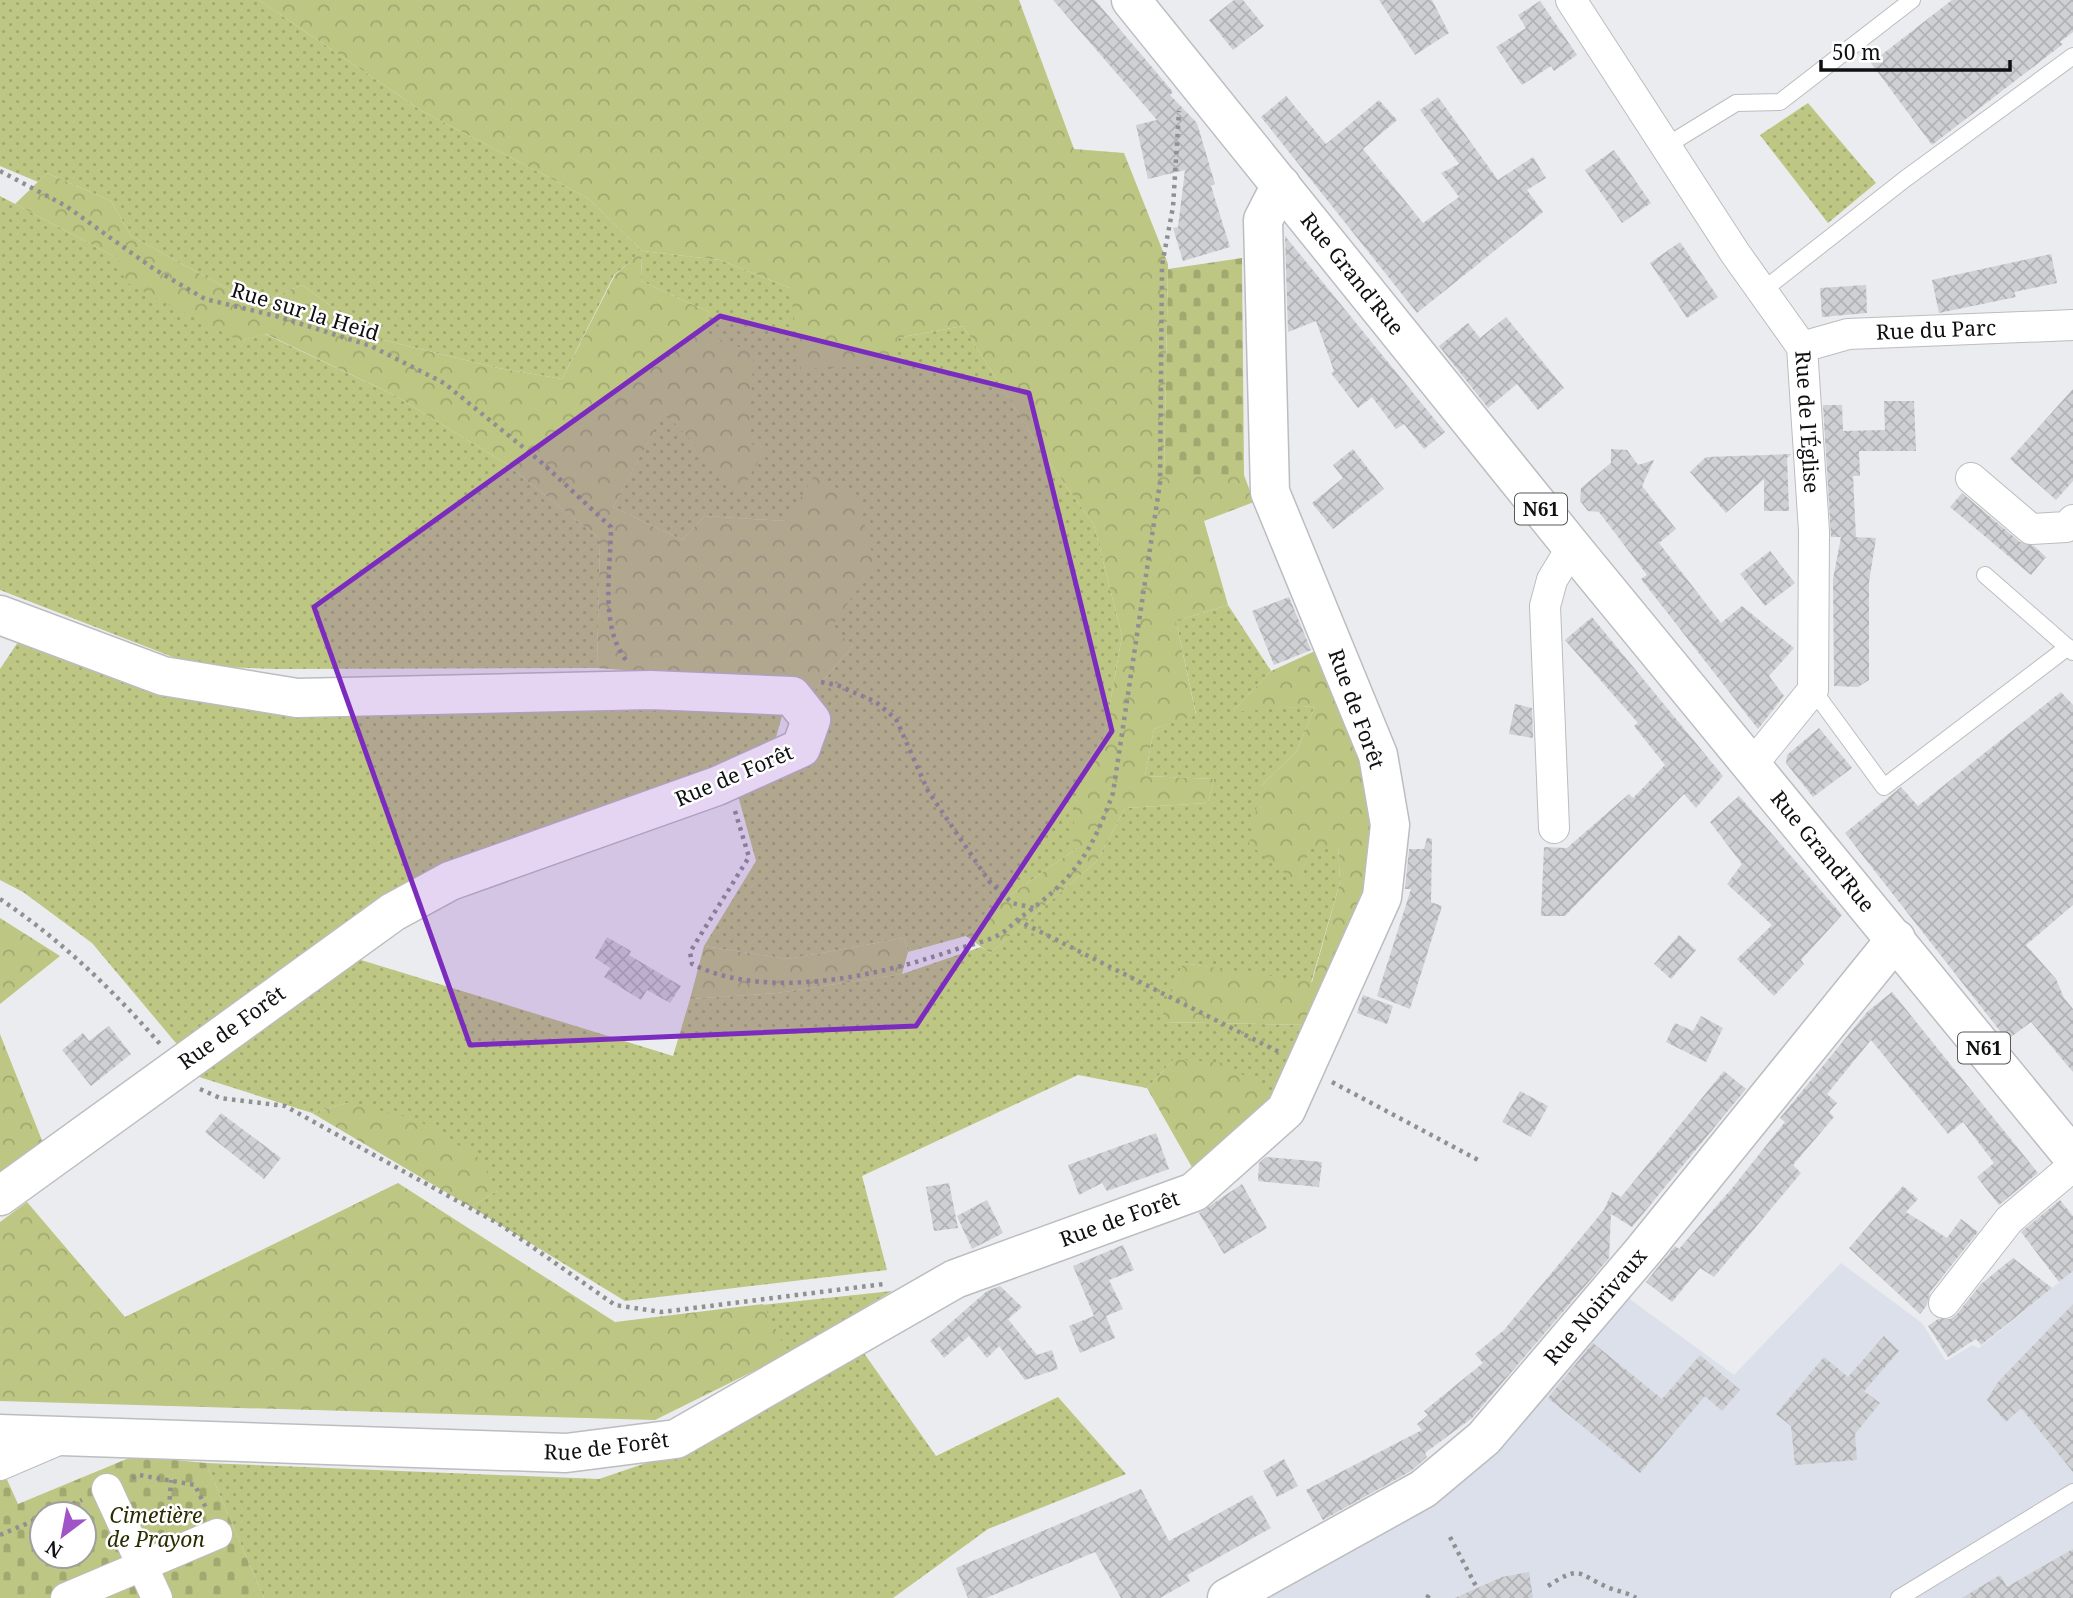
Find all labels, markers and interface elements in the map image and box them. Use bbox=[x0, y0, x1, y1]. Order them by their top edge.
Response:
scale bar bbox=[1821, 28, 2010, 72]
text: 50 m bbox=[1832, 38, 1881, 66]
street label: Rue Grand'Rue bbox=[1295, 206, 1411, 340]
street label: Rue sur la Heid bbox=[228, 275, 383, 347]
street label: Rue du Parc bbox=[1875, 313, 1997, 346]
street label: Rue de l'Église bbox=[1789, 350, 1827, 494]
road number: N61 bbox=[1515, 494, 1567, 524]
street label: Rue de Forêt bbox=[1322, 645, 1392, 772]
street label: Rue de Forêt bbox=[670, 738, 797, 813]
street label: Rue Grand'Rue bbox=[1765, 784, 1881, 918]
street label: Rue de Forêt bbox=[172, 979, 290, 1075]
road number: N61 bbox=[1958, 1032, 2010, 1064]
street label: Rue de Forêt bbox=[1055, 1183, 1183, 1253]
street label: Rue Noirivaux bbox=[1537, 1241, 1653, 1370]
street label: Rue de Forêt bbox=[543, 1425, 670, 1466]
north arrow bbox=[28, 1500, 98, 1570]
park label: Cimetière de Prayon bbox=[107, 1501, 205, 1553]
text: N bbox=[41, 1534, 67, 1564]

